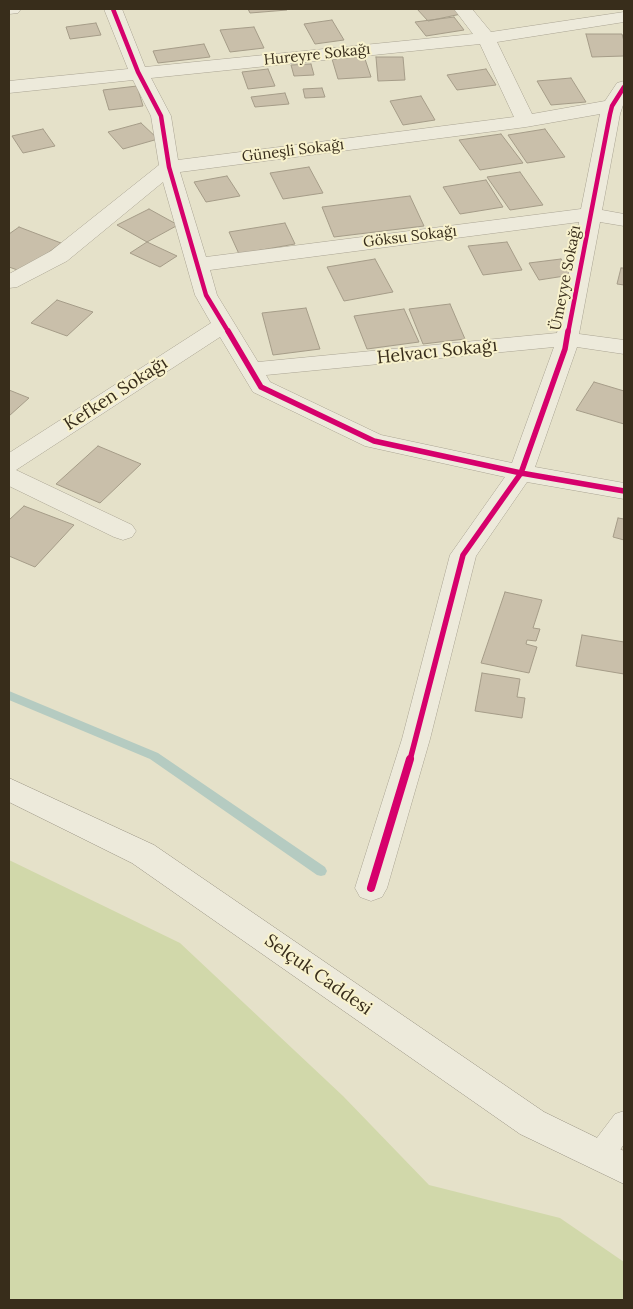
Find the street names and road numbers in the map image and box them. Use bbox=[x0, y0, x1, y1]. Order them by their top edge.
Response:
street label: Hureyre Sokağı bbox=[263, 40, 371, 70]
street label: Güneşli Sokağı bbox=[241, 136, 345, 166]
street label: Göksu Sokağı bbox=[362, 222, 458, 252]
street label: Ümeyye Sokağı bbox=[547, 224, 585, 332]
street label: Helvacı Sokağı bbox=[376, 335, 498, 369]
street label: Kefken Sokağı bbox=[60, 353, 172, 435]
street label: Selçuk Caddesi bbox=[260, 930, 376, 1020]

